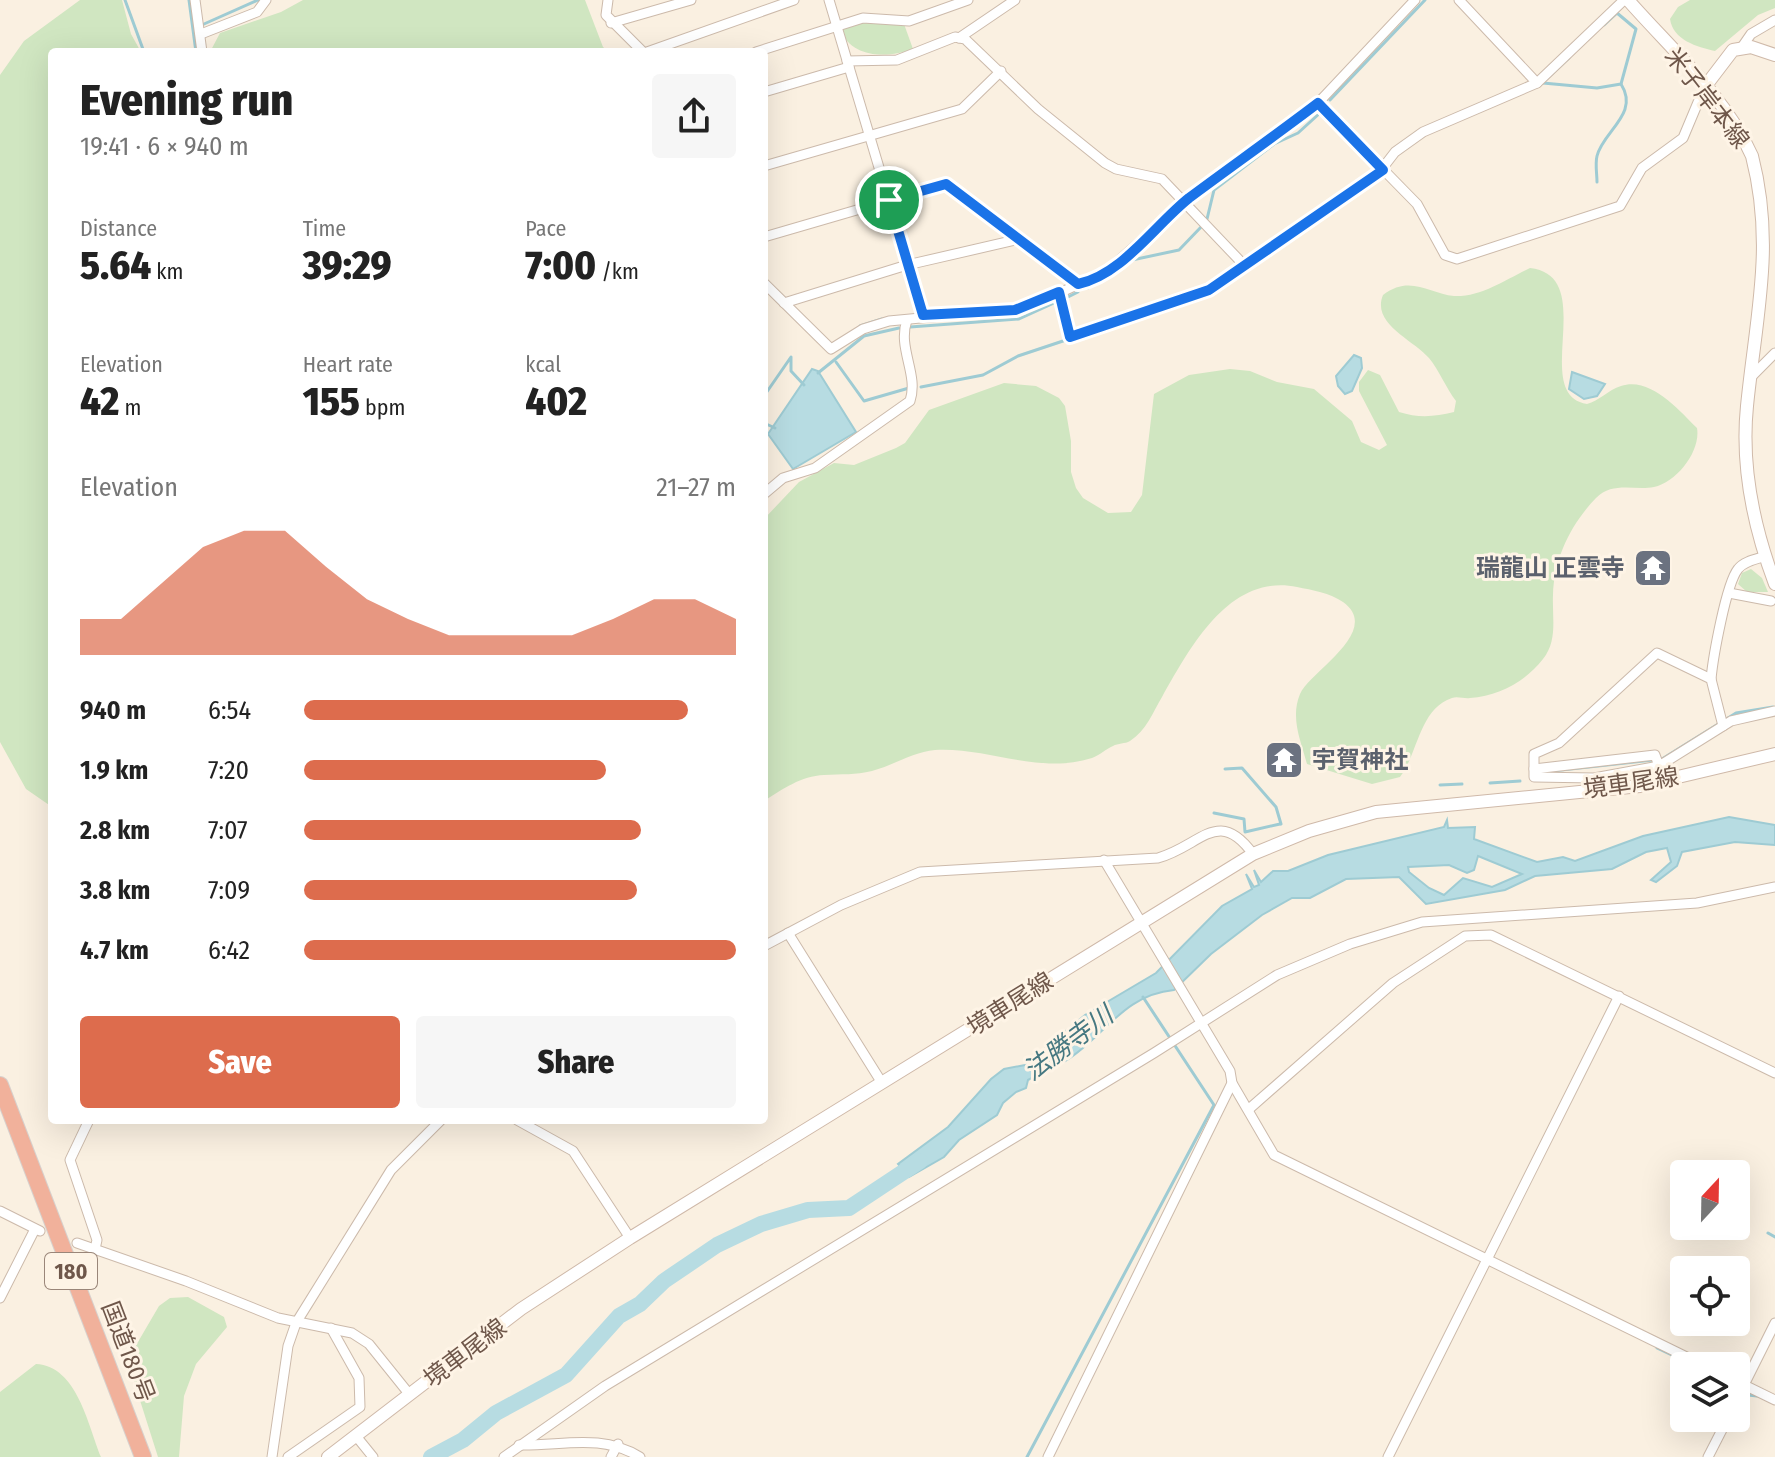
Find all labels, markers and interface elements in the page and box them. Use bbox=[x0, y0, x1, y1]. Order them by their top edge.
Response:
street label: 米子岸本線 bbox=[1659, 42, 1755, 154]
text: Evening run bbox=[80, 74, 293, 127]
button: share bbox=[652, 74, 736, 158]
text: 19:41 · 6 × 940 m bbox=[80, 131, 249, 162]
pin bbox=[855, 166, 923, 234]
icon: arrive bbox=[867, 178, 911, 222]
text: Distance bbox=[80, 215, 157, 242]
text: Time bbox=[303, 215, 346, 242]
text: Pace bbox=[525, 215, 566, 242]
text: 5.64 bbox=[80, 242, 151, 290]
text: 39:29 bbox=[303, 242, 392, 290]
text: 7:00 bbox=[525, 242, 596, 290]
text: km bbox=[151, 258, 183, 285]
text: /km bbox=[596, 258, 639, 285]
text: Elevation bbox=[80, 351, 163, 378]
text: Heart rate bbox=[303, 351, 393, 378]
text: kcal bbox=[525, 351, 561, 378]
text: 42 bbox=[80, 378, 119, 426]
text: 155 bbox=[303, 378, 360, 426]
text: 402 bbox=[525, 378, 587, 426]
text: m bbox=[119, 394, 141, 421]
text: bpm bbox=[360, 394, 405, 421]
text: Elevation bbox=[80, 472, 178, 503]
text: 21–27 m bbox=[656, 472, 736, 503]
temple icon: 瑞龍山 正雲寺 bbox=[1632, 547, 1674, 589]
place label: 瑞龍山 正雲寺 bbox=[1476, 554, 1625, 582]
text: 940 m bbox=[80, 695, 146, 726]
text: 6:54 bbox=[208, 695, 251, 726]
temple icon: 宇賀神社 bbox=[1263, 739, 1305, 781]
place label: 宇賀神社 bbox=[1312, 746, 1408, 774]
text: 1.9 km bbox=[80, 755, 148, 786]
text: 7:20 bbox=[208, 755, 249, 786]
street label: 境車尾線 bbox=[1582, 762, 1680, 804]
text: 2.8 km bbox=[80, 815, 150, 846]
text: 7:07 bbox=[208, 815, 248, 846]
text: 3.8 km bbox=[80, 875, 150, 906]
text: 7:09 bbox=[208, 875, 250, 906]
text: 4.7 km bbox=[80, 935, 149, 966]
text: 6:42 bbox=[208, 935, 250, 966]
street label: 境車尾線 bbox=[962, 967, 1058, 1041]
water label: 法勝寺川 bbox=[1017, 998, 1122, 1087]
button: Save bbox=[80, 1016, 400, 1108]
button: Share bbox=[416, 1016, 736, 1108]
north arrow bbox=[1670, 1160, 1750, 1240]
map controls bbox=[1670, 1160, 1750, 1432]
road number: 180 bbox=[45, 1253, 97, 1289]
button: locate bbox=[1670, 1256, 1750, 1336]
street label: 国道180号 bbox=[96, 1298, 160, 1406]
street label: 境車尾線 bbox=[418, 1313, 512, 1393]
button: layers bbox=[1670, 1352, 1750, 1432]

